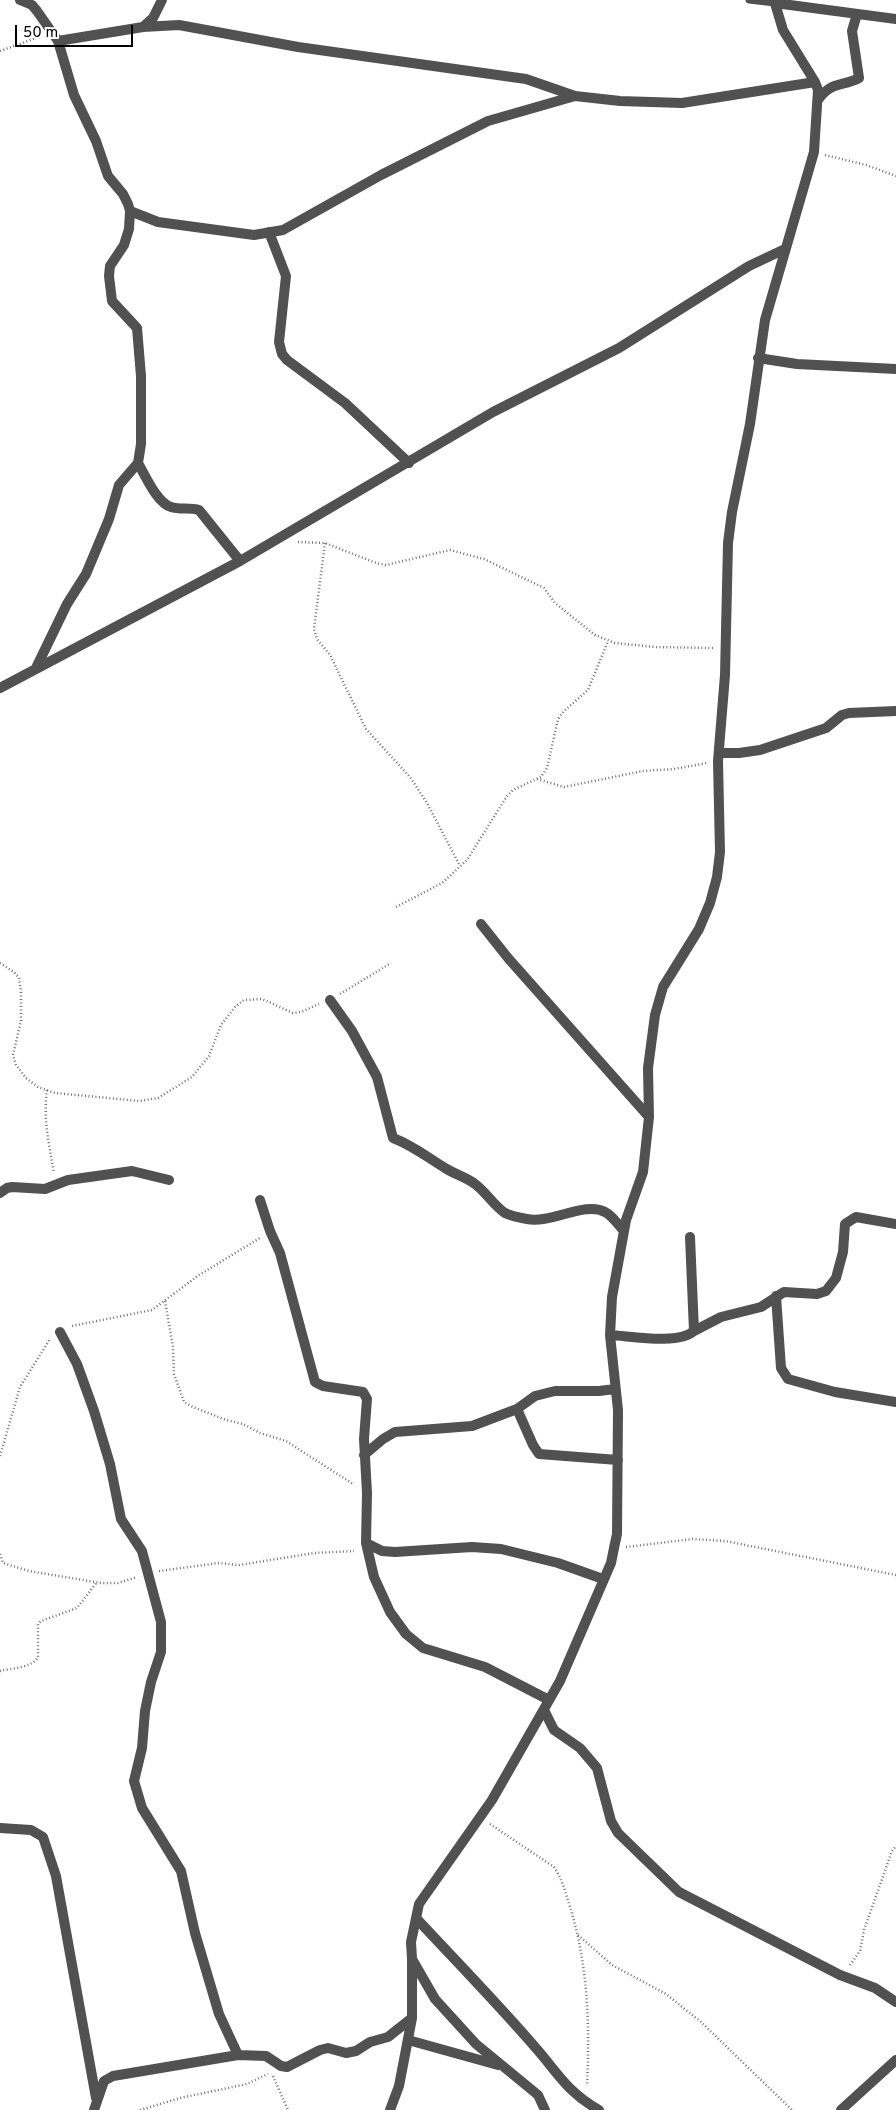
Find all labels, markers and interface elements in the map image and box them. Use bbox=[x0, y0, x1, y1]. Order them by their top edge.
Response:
scale bar bbox=[18, 15, 135, 47]
text: 50 m bbox=[23, 24, 58, 43]

